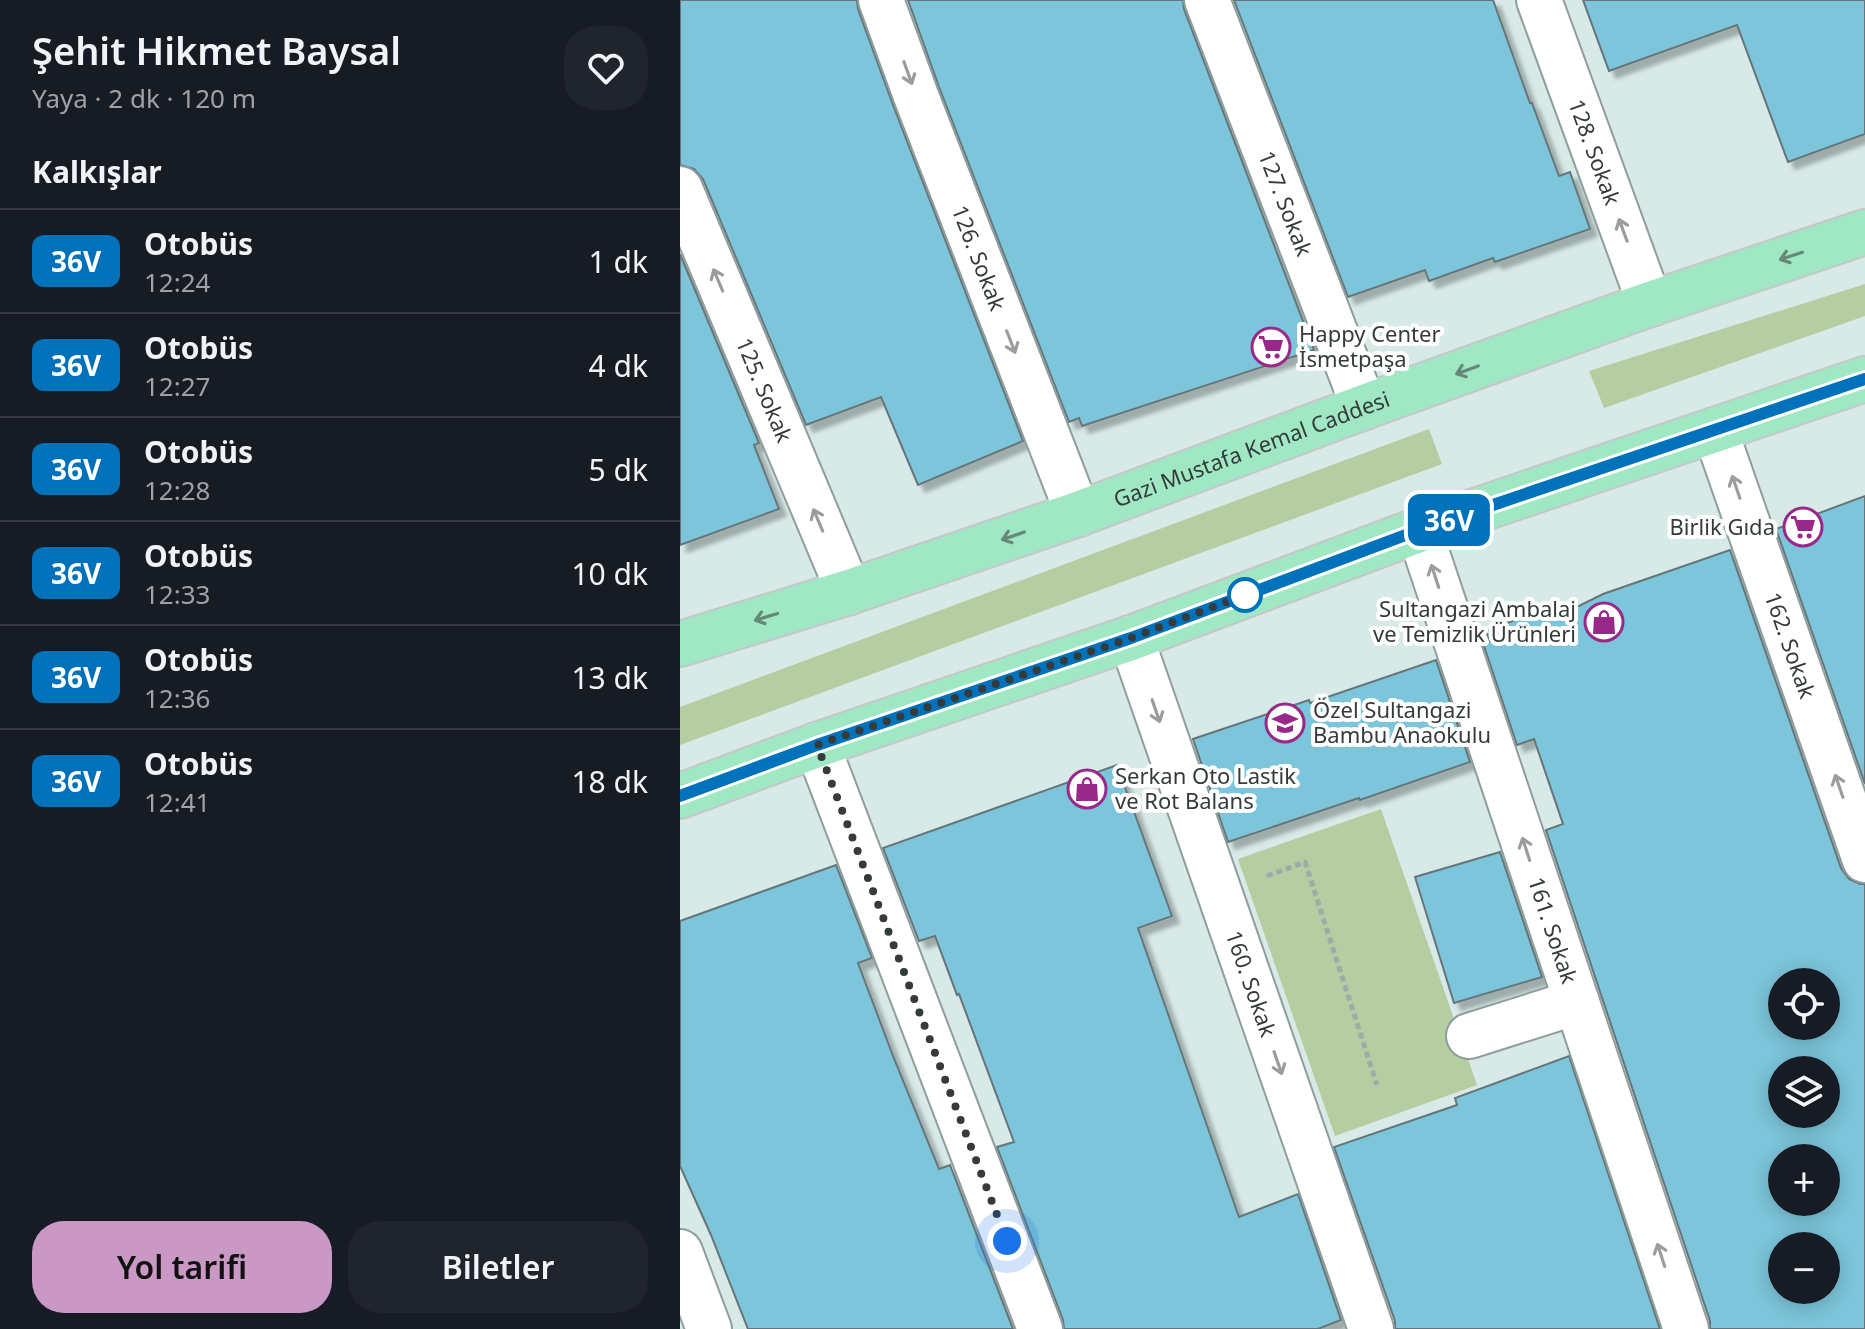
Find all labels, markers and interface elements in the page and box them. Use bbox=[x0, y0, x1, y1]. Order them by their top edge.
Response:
text: Şehit Hikmet Baysal bbox=[32, 24, 401, 76]
button: heart bbox=[564, 26, 648, 110]
one-way arrow bbox=[901, 61, 916, 86]
text: Yaya · 2 dk · 120 m bbox=[32, 80, 256, 116]
street label: 128. Sokak bbox=[1562, 95, 1629, 209]
street label: 127. Sokak bbox=[1252, 146, 1320, 260]
text: Kalkışlar bbox=[32, 151, 162, 192]
street label: 126. Sokak bbox=[946, 201, 1014, 315]
one-way arrow bbox=[1615, 218, 1629, 243]
text: Otobüs bbox=[144, 223, 253, 264]
text: 1 dk bbox=[589, 241, 648, 282]
text: 36V bbox=[51, 242, 101, 280]
one-way arrow bbox=[1779, 250, 1804, 265]
text: 12:24 bbox=[144, 264, 210, 300]
one-way arrow bbox=[710, 268, 725, 293]
place label: Happy Center İsmetpaşa bbox=[1299, 318, 1441, 373]
supermarket icon: Happy Center İsmetpaşa bbox=[1250, 326, 1292, 368]
text: Otobüs bbox=[144, 327, 253, 368]
one-way arrow bbox=[1005, 329, 1019, 354]
street label: 125. Sokak bbox=[730, 333, 801, 447]
text: 4 dk bbox=[589, 345, 648, 386]
text: 36V bbox=[51, 346, 101, 384]
one-way arrow bbox=[1455, 363, 1480, 378]
text: 12:27 bbox=[144, 368, 210, 404]
street label: Gazi Mustafa Kemal Caddesi bbox=[1109, 383, 1393, 513]
text: Otobüs bbox=[144, 431, 253, 472]
text: 5 dk bbox=[589, 449, 648, 490]
text: 36V bbox=[51, 450, 101, 488]
text: 12:28 bbox=[144, 472, 210, 508]
one-way arrow bbox=[1727, 475, 1742, 500]
line badge: 36V bbox=[1403, 494, 1495, 546]
text: 36V bbox=[1424, 501, 1474, 539]
supermarket icon: Birlik Gıda bbox=[1782, 506, 1824, 548]
one-way arrow bbox=[810, 508, 825, 533]
place label: Birlik Gıda bbox=[1670, 511, 1775, 541]
one-way arrow bbox=[1001, 530, 1026, 545]
text: Otobüs bbox=[144, 535, 253, 576]
text: 10 dk bbox=[571, 553, 648, 594]
text: 36V bbox=[51, 554, 101, 592]
one-way arrow bbox=[1426, 564, 1441, 589]
text: 12:33 bbox=[144, 576, 210, 612]
unlabelled marker bbox=[1228, 578, 1262, 612]
street label: 162. Sokak bbox=[1759, 588, 1824, 702]
place label: Sultangazi Ambalaj ve Temizlik Ürünleri bbox=[1373, 593, 1576, 648]
shop icon: Sultangazi Ambalaj ve Temizlik Ürünleri bbox=[1583, 601, 1625, 643]
one-way arrow bbox=[754, 611, 779, 626]
text: Otobüs bbox=[144, 639, 253, 680]
text: 13 dk bbox=[571, 657, 648, 698]
text: 36V bbox=[51, 658, 101, 696]
text: 12:36 bbox=[144, 680, 210, 716]
place label: Özel Sultangazi Bambu Anaokulu bbox=[1313, 694, 1491, 749]
one-way arrow bbox=[1150, 699, 1165, 724]
school or university icon: Özel Sultangazi Bambu Anaokulu bbox=[1264, 702, 1306, 744]
text: Otobüs bbox=[144, 743, 253, 784]
place label: Serkan Oto Lastik ve Rot Balans bbox=[1115, 760, 1296, 815]
text: 18 dk bbox=[571, 761, 648, 802]
text: 36V bbox=[51, 762, 101, 800]
shop icon: Serkan Oto Lastik ve Rot Balans bbox=[1066, 768, 1108, 810]
one-way arrow bbox=[1831, 774, 1846, 799]
text: 12:41 bbox=[144, 784, 210, 820]
one-way arrow bbox=[1517, 837, 1532, 862]
street label: 161. Sokak bbox=[1522, 873, 1586, 987]
street label: 160. Sokak bbox=[1220, 926, 1284, 1041]
map controls bbox=[1768, 968, 1840, 1304]
button: locate bbox=[1768, 968, 1840, 1040]
one-way arrow bbox=[1272, 1050, 1287, 1075]
button: layers bbox=[1768, 1056, 1840, 1128]
button: + bbox=[1768, 1144, 1840, 1216]
button: Yol tarifi bbox=[32, 1221, 332, 1313]
button: Biletler bbox=[348, 1221, 648, 1313]
your location bbox=[987, 1221, 1027, 1261]
button: − bbox=[1768, 1232, 1840, 1304]
one-way arrow bbox=[1653, 1243, 1668, 1268]

